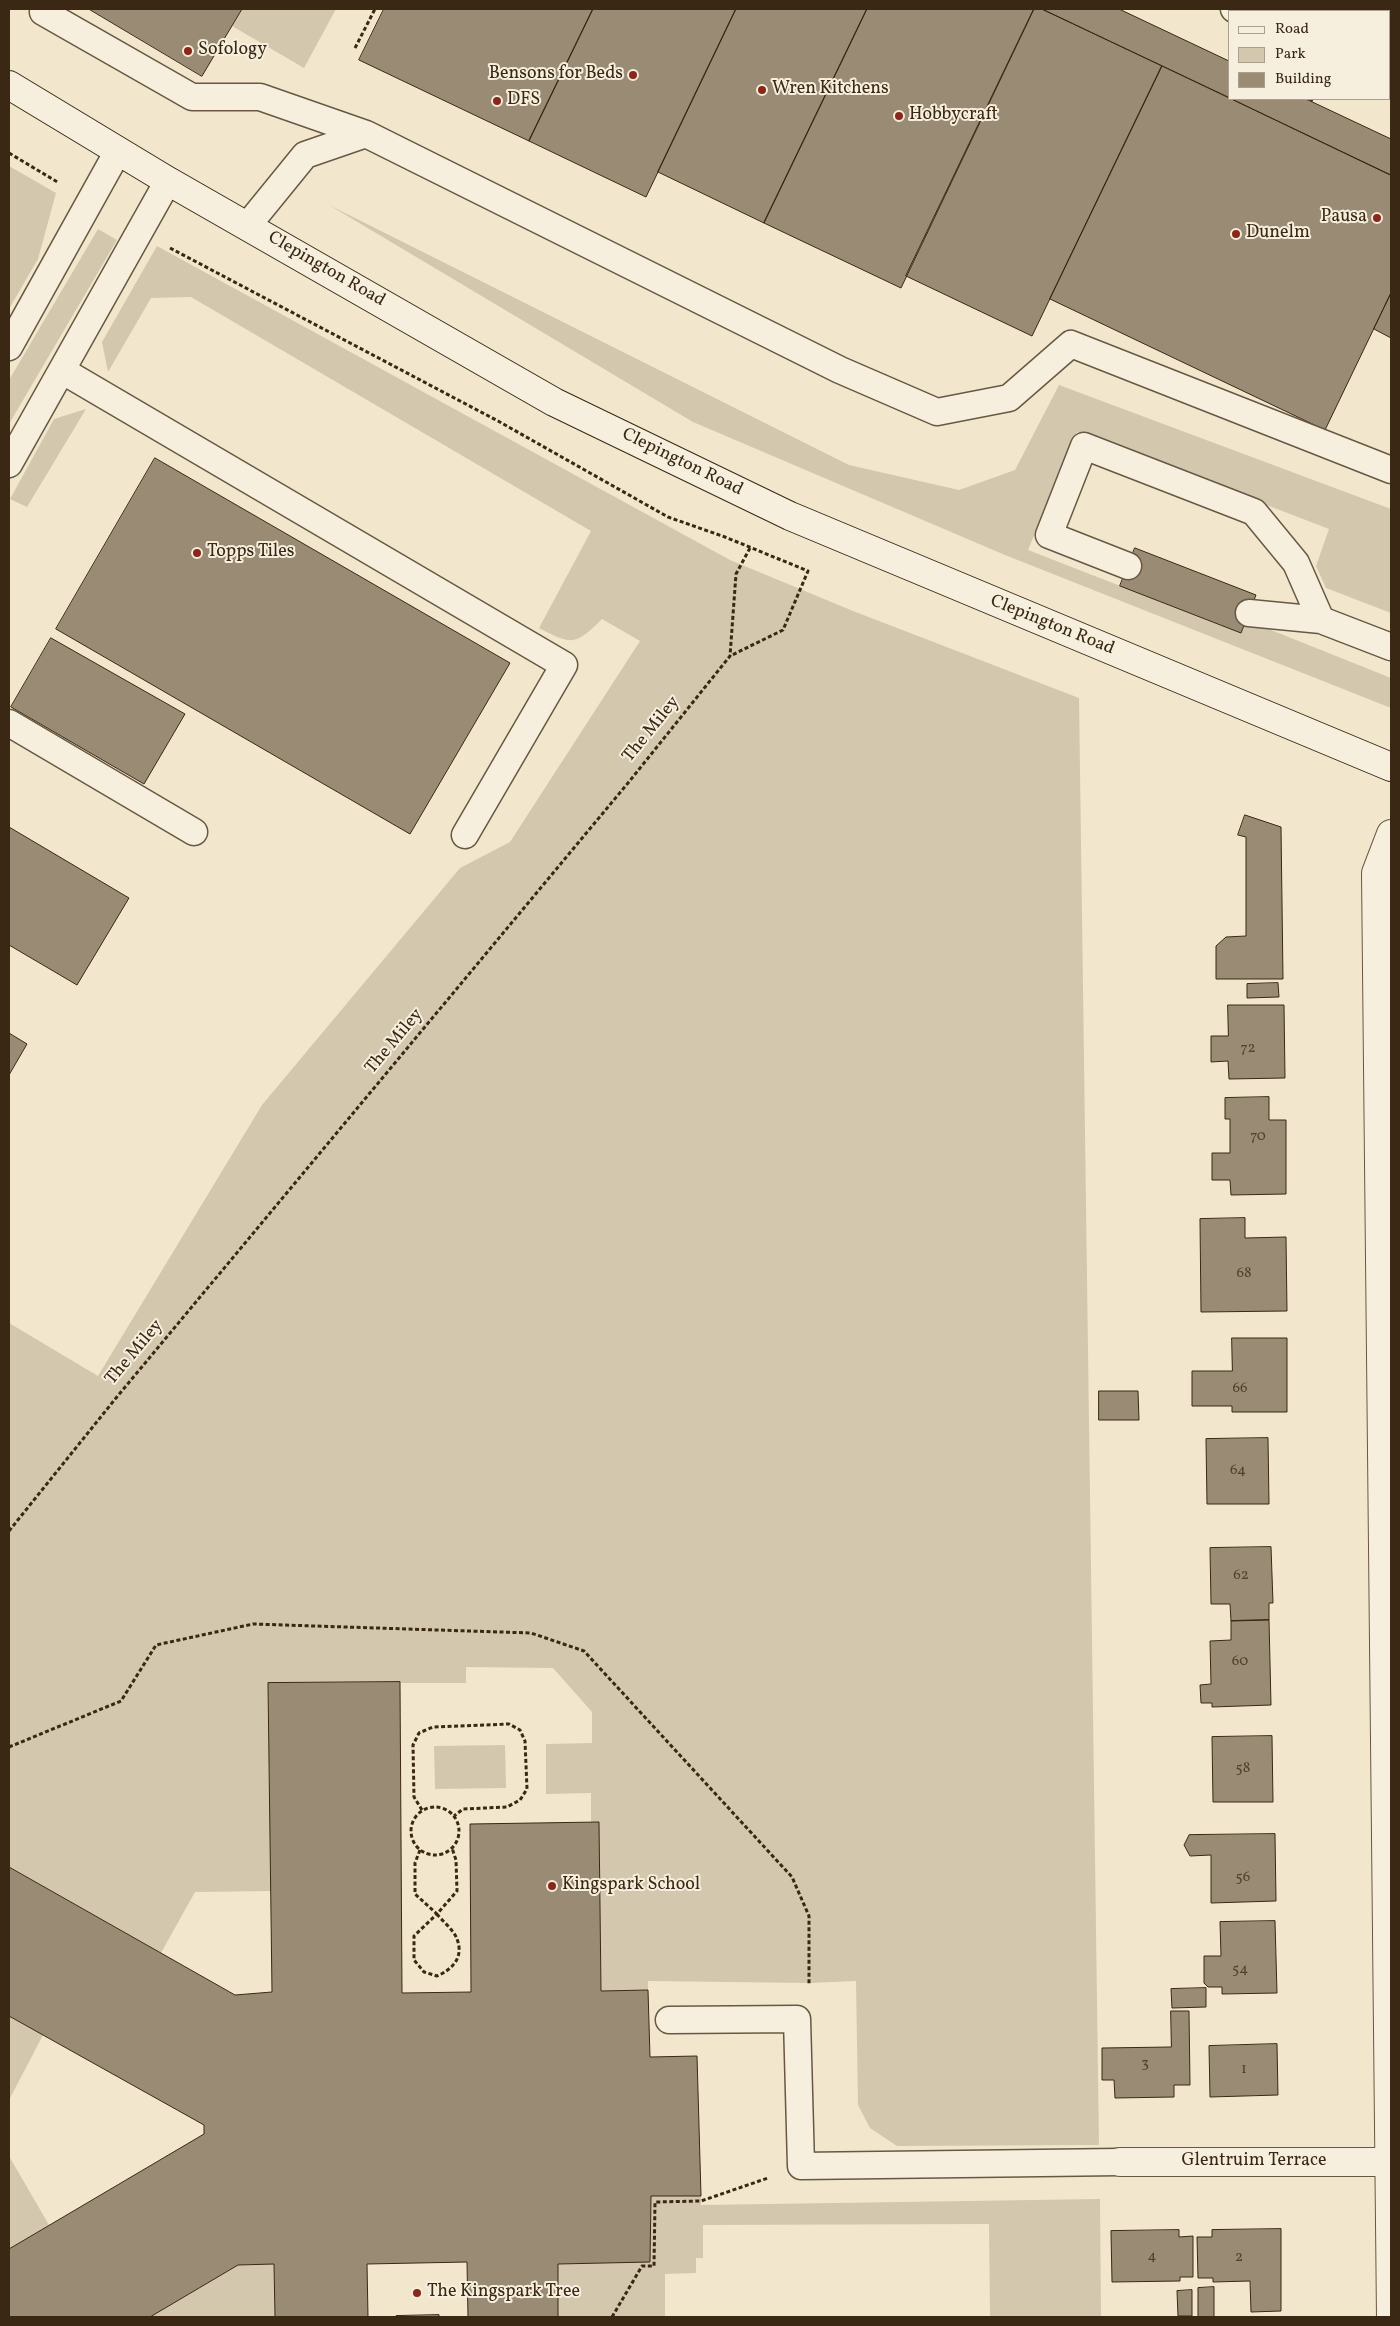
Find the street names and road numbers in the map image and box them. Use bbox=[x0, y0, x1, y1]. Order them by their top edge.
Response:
street label: Clepington Road bbox=[263, 228, 389, 312]
street label: Clepington Road bbox=[618, 424, 746, 502]
street label: Clepington Road bbox=[987, 591, 1117, 661]
street label: The Miley bbox=[619, 693, 685, 767]
street label: The Miley bbox=[361, 1005, 429, 1079]
street label: The Miley bbox=[101, 1316, 169, 1390]
street label: Glentruim Terrace bbox=[1181, 2151, 1327, 2173]

